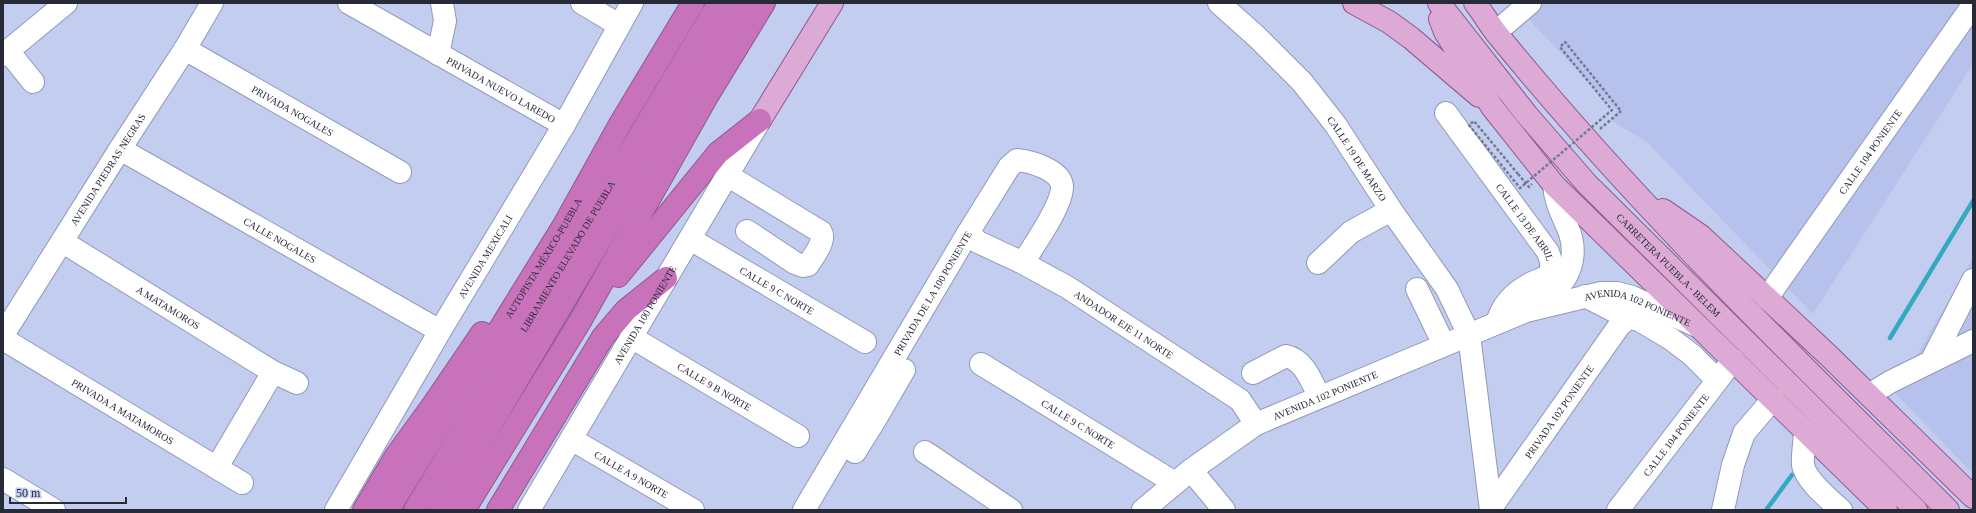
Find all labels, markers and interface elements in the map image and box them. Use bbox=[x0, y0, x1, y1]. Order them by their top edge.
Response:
street label: PRIVADA NUEVO LAREDO bbox=[445, 54, 558, 125]
street label: PRIVADA NOGALES bbox=[250, 83, 335, 138]
street label: CALLE 104 PONIENTE bbox=[1836, 107, 1904, 196]
street label: AVENIDA PIEDRAS NEGRAS bbox=[68, 111, 147, 227]
street label: CALLE 19 DE MARZO bbox=[1325, 114, 1389, 203]
street label: LIBRAMIENTO ELEVADO DE PUEBLA bbox=[518, 178, 617, 334]
street label: CALLE 13 DE ABRIL bbox=[1494, 181, 1556, 262]
street label: AUTOPISTA MÉXICO-PUEBLA bbox=[502, 195, 584, 320]
street label: CARRETERA PUEBLA - BELEM bbox=[1614, 211, 1723, 319]
street label: AVENIDA MEXICALI bbox=[456, 213, 514, 300]
street label: CALLE NOGALES bbox=[242, 215, 318, 265]
street label: PRIVADA DE LA 100 PONIENTE bbox=[891, 229, 973, 357]
street label: AVENIDA 100 PONIENTE bbox=[611, 263, 678, 366]
street label: CALLE 9 C NORTE bbox=[738, 264, 816, 316]
street label: A MATAMOROS bbox=[135, 284, 202, 331]
street label: AVENIDA 102 PONIENTE bbox=[1583, 287, 1693, 328]
street label: ANDADOR EJE 11 NORTE bbox=[1072, 288, 1175, 360]
street label: CALLE 9 B NORTE bbox=[675, 360, 753, 413]
street label: PRIVADA 102 PONIENTE bbox=[1522, 363, 1595, 460]
street label: AVENIDA 102 PONIENTE bbox=[1271, 368, 1379, 422]
street label: PRIVADA A MATAMOROS bbox=[70, 376, 176, 446]
street label: CALLE 104 PONIENTE bbox=[1641, 391, 1711, 478]
street label: CALLE 9 C NORTE bbox=[1039, 397, 1117, 450]
street label: CALLE A 9 NORTE bbox=[593, 448, 670, 500]
scale bar bbox=[10, 479, 126, 505]
text: 50 m bbox=[16, 486, 41, 500]

